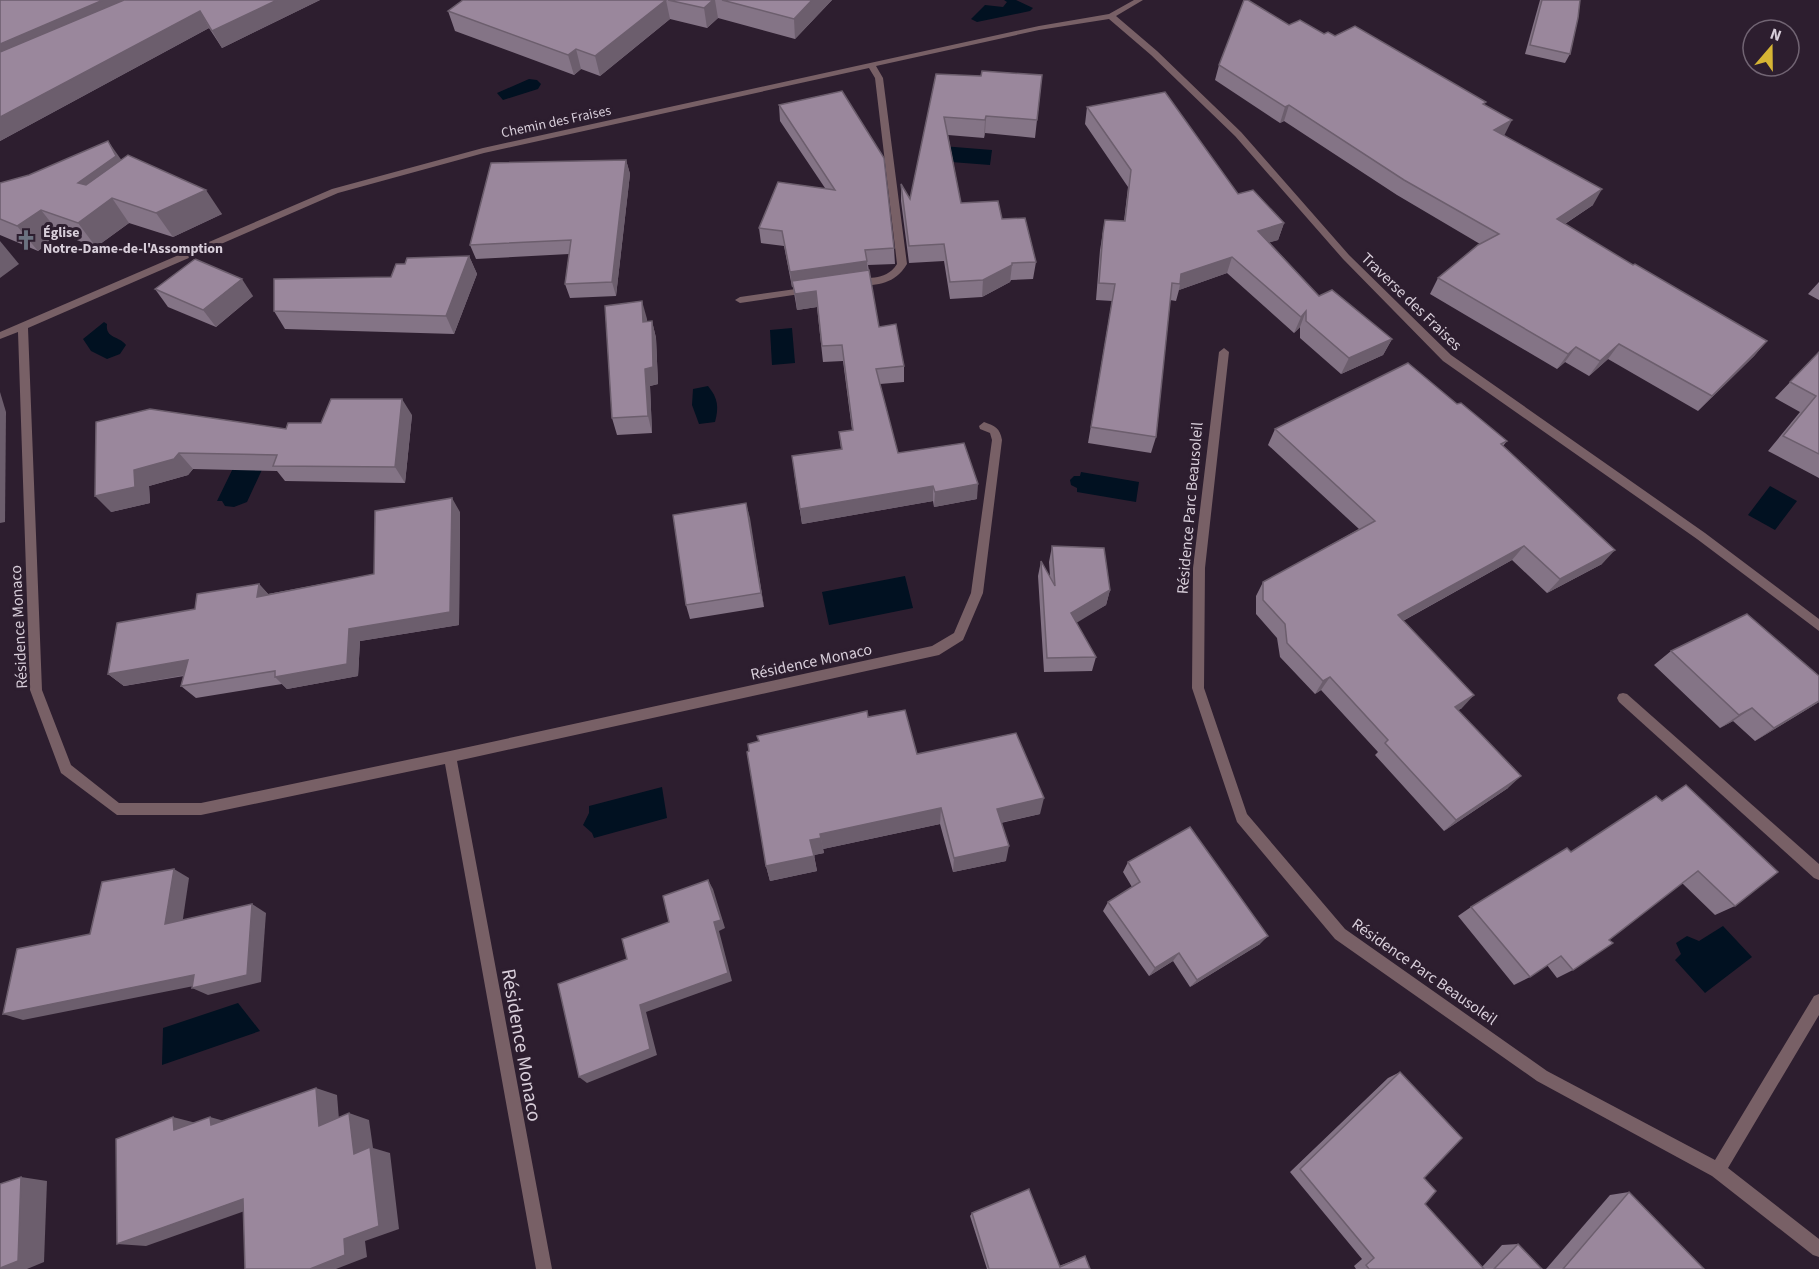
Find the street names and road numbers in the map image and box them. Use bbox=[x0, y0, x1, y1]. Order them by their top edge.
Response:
street label: Chemin des Fraises bbox=[499, 101, 613, 143]
street label: Traverse des Fraises bbox=[1356, 248, 1467, 356]
street label: Résidence Parc Beausoleil bbox=[1172, 421, 1208, 595]
street label: Résidence Monaco bbox=[5, 564, 33, 689]
street label: Résidence Monaco bbox=[748, 638, 874, 686]
street label: Résidence Parc Beausoleil bbox=[1347, 913, 1502, 1030]
street label: Résidence Monaco bbox=[494, 966, 548, 1124]

